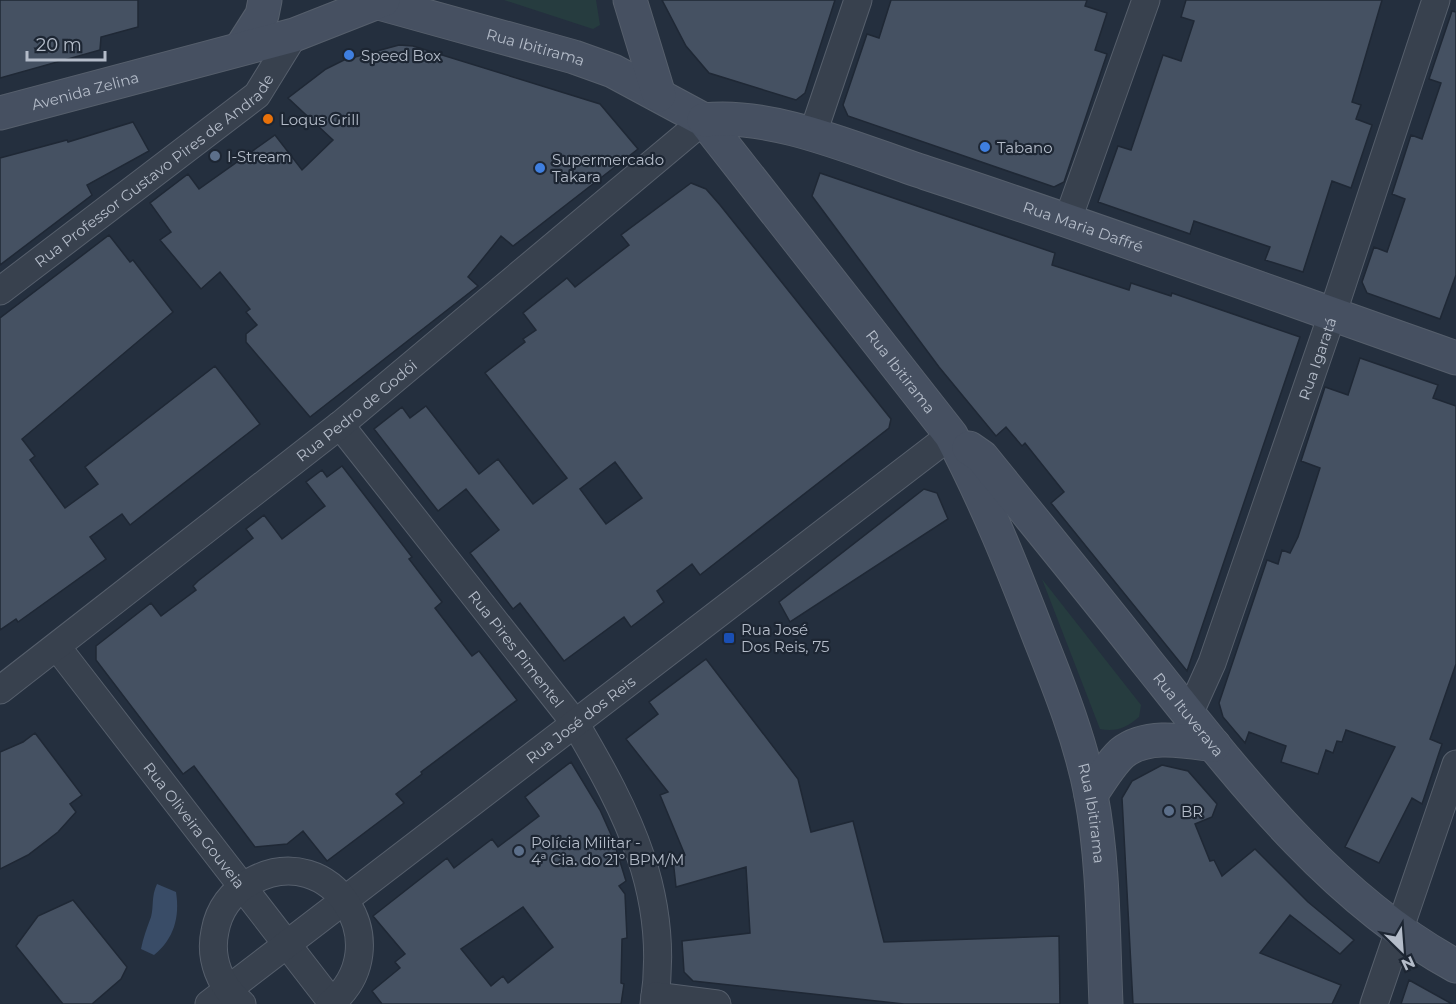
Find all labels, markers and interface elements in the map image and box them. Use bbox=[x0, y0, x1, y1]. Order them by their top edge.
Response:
scale bar bbox=[27, 24, 105, 62]
street label: Rua Ibitirama bbox=[484, 24, 588, 70]
text: 20 m bbox=[36, 34, 82, 56]
place label: Speed Box bbox=[361, 46, 441, 65]
marker: Speed Box bbox=[342, 48, 356, 62]
street label: Avenida Zelina bbox=[29, 67, 141, 114]
street label: Rua Professor Gustavo Pires de Andrade bbox=[30, 70, 277, 271]
place label: Loqus Grill bbox=[280, 110, 359, 129]
marker: Loqus Grill bbox=[261, 112, 275, 126]
place label: Tabano bbox=[997, 138, 1053, 157]
marker: Tabano bbox=[978, 140, 992, 154]
place label: I-Stream bbox=[227, 147, 292, 166]
marker: I-Stream bbox=[208, 149, 222, 163]
place label: Supermercado Takara bbox=[552, 150, 664, 186]
marker: Supermercado Takara bbox=[533, 161, 547, 175]
street label: Rua Maria Daffré bbox=[1021, 197, 1146, 256]
street label: Rua Igaratá bbox=[1294, 315, 1340, 402]
street label: Rua Ibitirama bbox=[862, 326, 940, 417]
street label: Rua Pedro de Godói bbox=[292, 355, 421, 465]
street label: Rua Pires Pimentel bbox=[465, 587, 568, 711]
place label: Rua José Dos Reis, 75 bbox=[741, 620, 829, 656]
marker: Rua José Dos Reis, 75 bbox=[722, 631, 736, 645]
street label: Rua Ituverava bbox=[1149, 668, 1228, 760]
street label: Rua José dos Reis bbox=[522, 671, 639, 767]
street label: Rua Oliveira Gouveia bbox=[140, 758, 249, 892]
street label: Rua Ibitirama bbox=[1075, 761, 1109, 864]
place label: BR bbox=[1181, 802, 1203, 821]
marker: BR bbox=[1162, 804, 1176, 818]
place label: Polícia Militar - 4ª Cia. do 21º BPM/M bbox=[531, 833, 684, 869]
marker: Polícia Militar - 4ª Cia. do 21º BPM/M bbox=[512, 844, 526, 858]
north arrow bbox=[1372, 920, 1432, 980]
text: N bbox=[1398, 952, 1418, 974]

